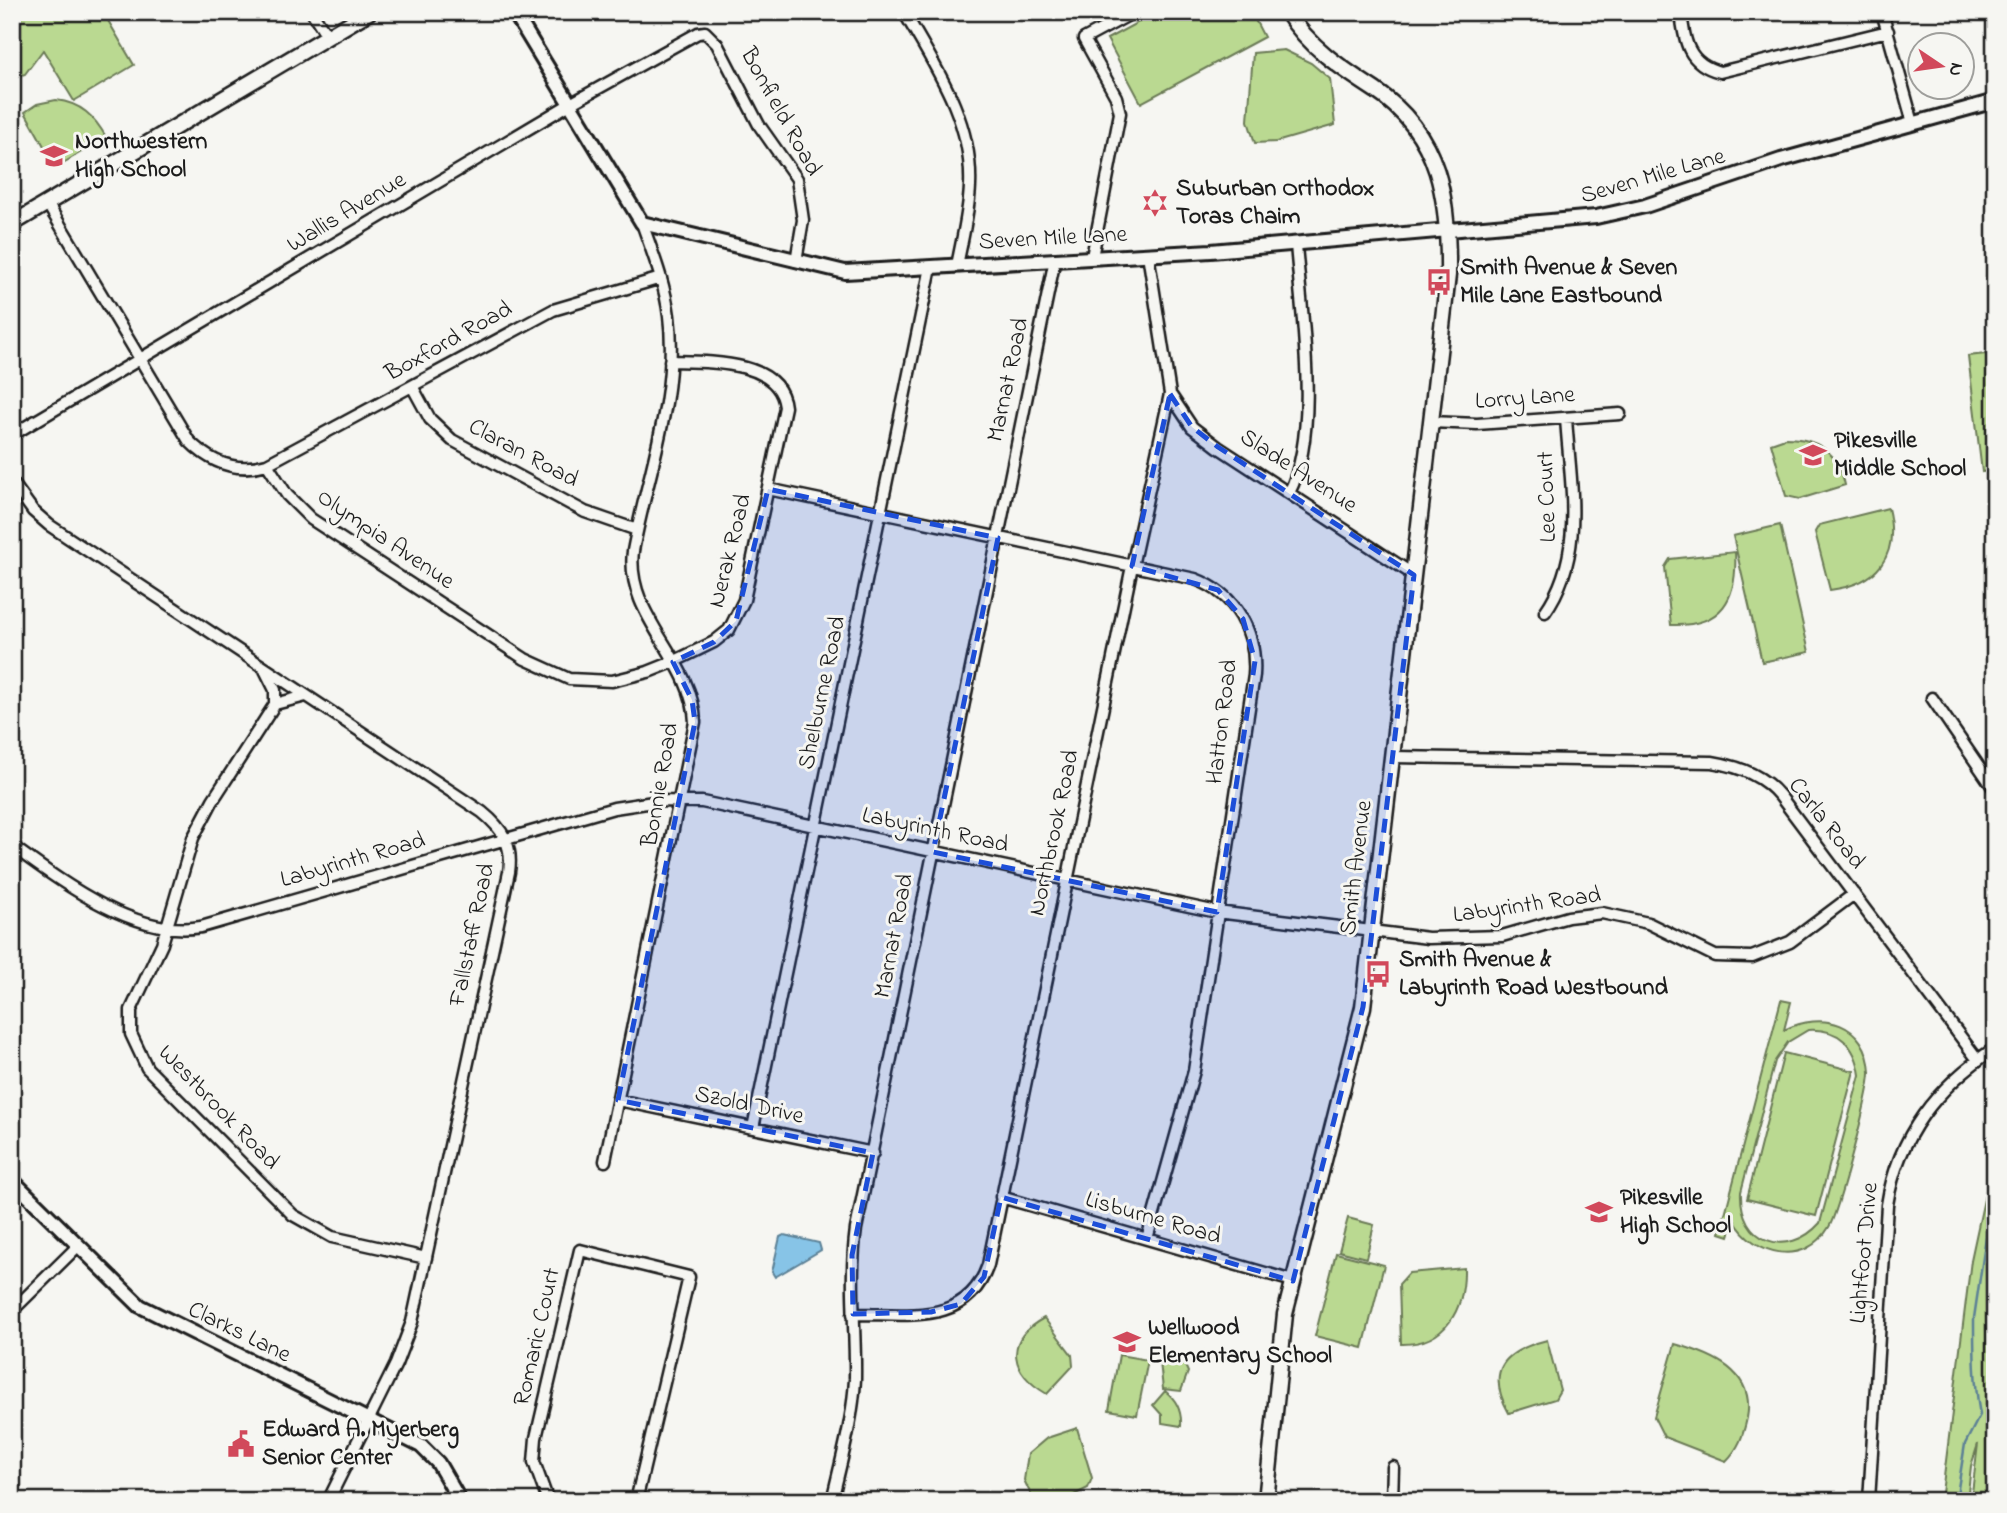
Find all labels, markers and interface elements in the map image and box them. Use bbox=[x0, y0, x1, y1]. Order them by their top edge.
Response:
north arrow bbox=[1906, 32, 1976, 102]
street label: Bonfield Road bbox=[730, 40, 830, 183]
text: N bbox=[1940, 60, 1970, 79]
place label: Northwestern High School bbox=[75, 125, 208, 189]
street label: Seven Mile Lane bbox=[1577, 140, 1730, 214]
school or university icon: Northwestern High School bbox=[39, 141, 69, 171]
street label: Wallis Avenue bbox=[281, 163, 414, 262]
place label: Suburban Orthodox Toras Chaim bbox=[1176, 172, 1374, 235]
synagogue icon: Suburban Orthodox Toras Chaim bbox=[1140, 188, 1170, 218]
street label: Seven Mile Lane bbox=[978, 218, 1128, 260]
place label: Smith Avenue & Seven Mile Lane Eastbound bbox=[1460, 251, 1677, 314]
bus stop icon: Smith Avenue & Seven Mile Lane Eastbound bbox=[1424, 267, 1454, 297]
street label: Boxford Road bbox=[378, 292, 519, 392]
street label: Marnat Road bbox=[979, 314, 1039, 445]
street label: Lorry Lane bbox=[1474, 378, 1576, 421]
street label: Claran Road bbox=[462, 410, 585, 498]
street label: Slade Avenue bbox=[1232, 421, 1364, 523]
place label: Pikesville Middle School bbox=[1834, 424, 1966, 487]
school or university icon: Pikesville Middle School bbox=[1798, 440, 1828, 470]
street label: Lee Court bbox=[1529, 451, 1567, 543]
street label: Olympia Avenue bbox=[308, 481, 461, 600]
street label: Nerak Road bbox=[700, 490, 762, 612]
street label: Shelburne Road bbox=[790, 613, 856, 773]
street label: Hatton Road bbox=[1198, 657, 1248, 786]
street label: Bonnie Road bbox=[633, 720, 689, 851]
street label: Northbrook Road bbox=[1020, 746, 1090, 919]
street label: Carla Road bbox=[1779, 770, 1874, 878]
street label: Labyrinth Road bbox=[858, 798, 1012, 865]
street label: Smith Avenue bbox=[1331, 798, 1383, 937]
street label: Labyrinth Road bbox=[277, 823, 430, 899]
street label: Fallstaff Road bbox=[441, 860, 505, 1011]
street label: Marnat Road bbox=[866, 870, 924, 1001]
street label: Labyrinth Road bbox=[1451, 878, 1604, 935]
place label: Smith Avenue & Labyrinth Road Westbound bbox=[1399, 943, 1668, 1007]
bus stop icon: Smith Avenue & Labyrinth Road Westbound bbox=[1363, 959, 1393, 989]
street label: Westbrook Road bbox=[149, 1037, 287, 1179]
street label: Szold Drive bbox=[691, 1077, 807, 1135]
place label: Pikesville High School bbox=[1620, 1181, 1731, 1245]
street label: Lightfoot Drive bbox=[1841, 1181, 1889, 1325]
street label: Lisburne Road bbox=[1081, 1183, 1226, 1255]
school or university icon: Pikesville High School bbox=[1584, 1197, 1614, 1227]
street label: Romaric Court bbox=[505, 1265, 571, 1409]
street label: Clarks Lane bbox=[182, 1293, 297, 1373]
place label: Wellwood Elementary School bbox=[1148, 1311, 1332, 1375]
school or university icon: Wellwood Elementary School bbox=[1112, 1327, 1142, 1357]
place label: Edward A. Myerberg Senior Center bbox=[262, 1413, 459, 1476]
public building icon: Edward A. Myerberg Senior Center bbox=[226, 1429, 256, 1459]

